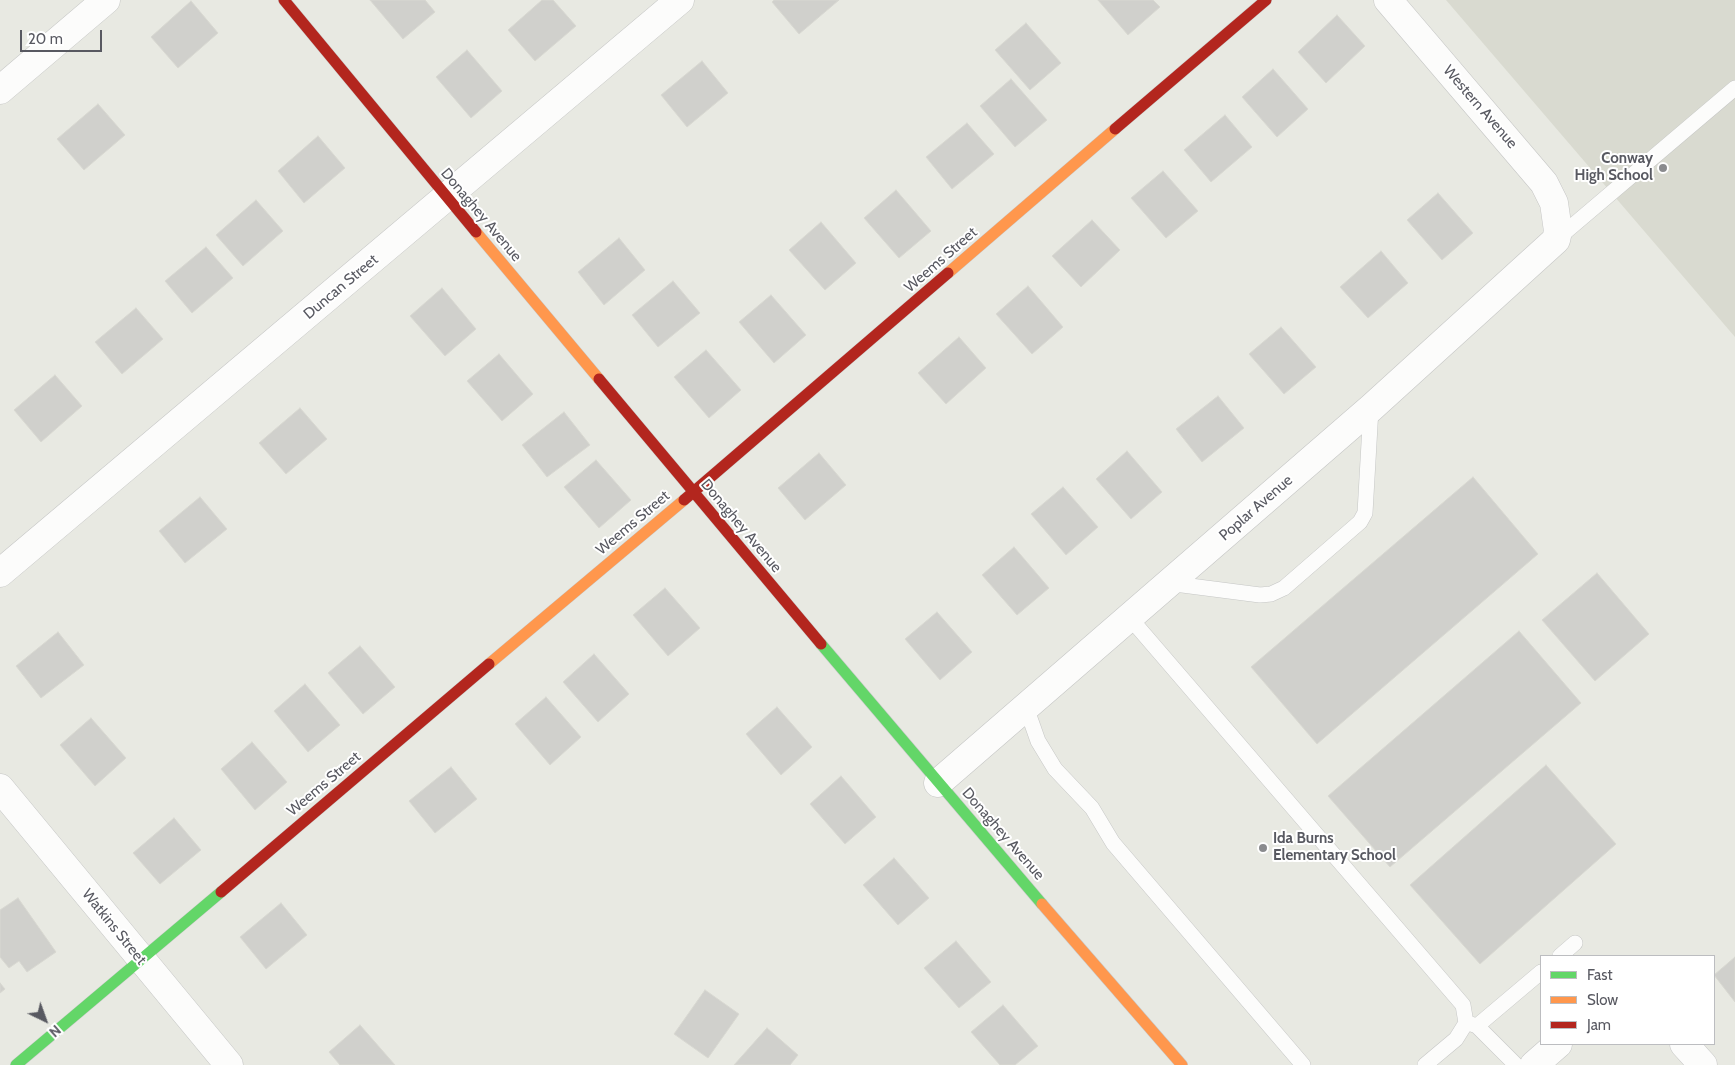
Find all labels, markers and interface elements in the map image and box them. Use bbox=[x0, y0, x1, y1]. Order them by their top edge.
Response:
scale bar bbox=[22, 20, 105, 52]
text: 20 m bbox=[28, 30, 63, 48]
street label: Western Avenue bbox=[1439, 62, 1521, 152]
place label: Conway High School bbox=[1575, 150, 1653, 185]
marker: Conway High School bbox=[1657, 162, 1669, 174]
street label: Donaghey Avenue bbox=[437, 165, 525, 265]
street label: Weems Street bbox=[901, 224, 981, 296]
street label: Duncan Street bbox=[300, 251, 382, 323]
street label: Poplar Avenue bbox=[1216, 471, 1296, 545]
street label: Donaghey Avenue bbox=[697, 476, 785, 576]
street label: Weems Street bbox=[593, 487, 673, 559]
street label: Weems Street bbox=[284, 748, 364, 820]
street label: Donaghey Avenue bbox=[958, 784, 1048, 884]
place label: Ida Burns Elementary School bbox=[1273, 830, 1396, 865]
marker: Ida Burns Elementary School bbox=[1257, 842, 1269, 854]
street label: Watkins Street bbox=[78, 886, 150, 968]
legend bbox=[1540, 955, 1715, 1045]
text: Fast bbox=[1587, 966, 1612, 984]
text: Slow bbox=[1587, 991, 1618, 1009]
north arrow bbox=[20, 995, 70, 1045]
text: Jam bbox=[1587, 1016, 1611, 1034]
text: N bbox=[45, 1021, 65, 1041]

